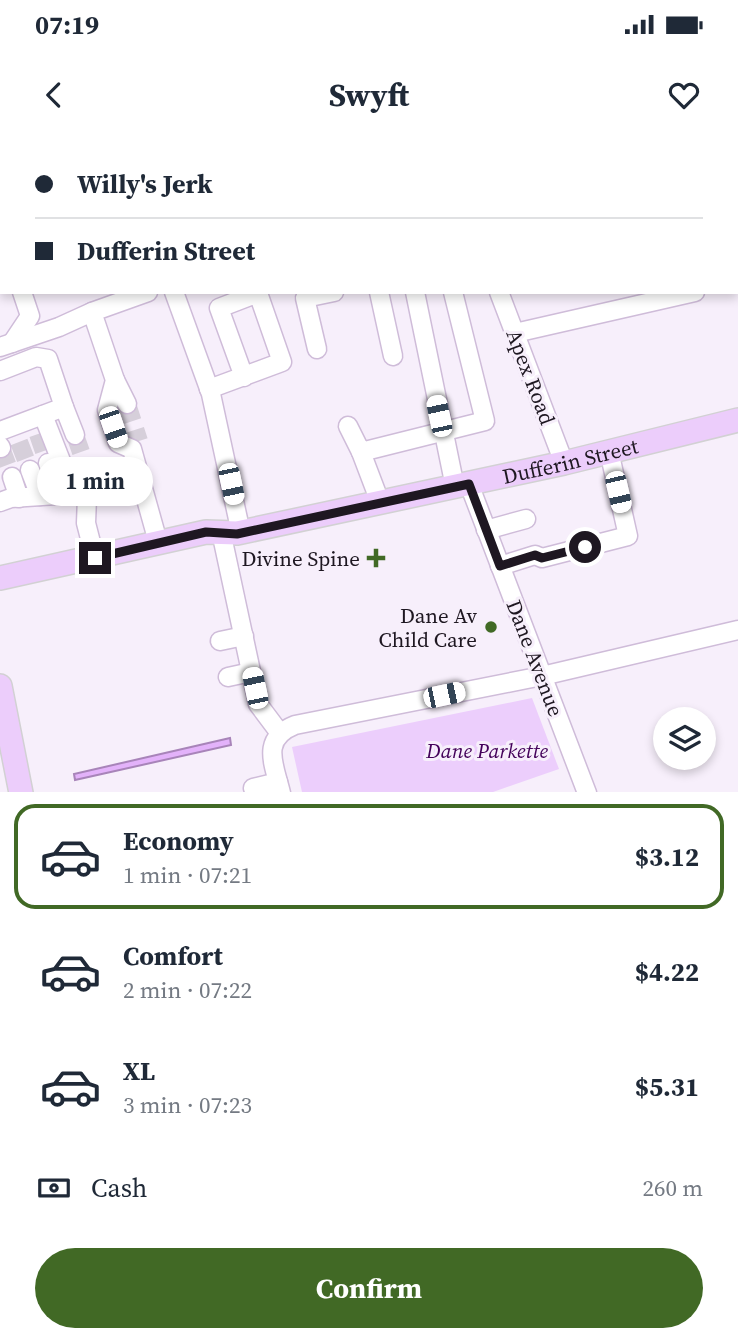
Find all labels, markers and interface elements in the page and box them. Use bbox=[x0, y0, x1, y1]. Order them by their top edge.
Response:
text: 07:19 bbox=[35, 7, 99, 43]
text: Swyft bbox=[329, 73, 409, 117]
icon: back bbox=[35, 76, 73, 114]
icon: heart bbox=[665, 76, 703, 114]
text: Willy's Jerk bbox=[77, 166, 213, 202]
text: Dufferin Street bbox=[77, 233, 255, 269]
street label: Apex Road bbox=[500, 325, 562, 429]
car bbox=[425, 393, 454, 439]
car bbox=[97, 404, 130, 450]
street label: Dufferin Street bbox=[500, 431, 641, 490]
callout: 1 min bbox=[37, 456, 153, 506]
car bbox=[217, 461, 246, 507]
text: 1 min bbox=[65, 465, 125, 497]
car bbox=[604, 469, 633, 515]
route start bbox=[569, 531, 601, 563]
route end bbox=[79, 542, 111, 574]
place label: Divine Spine bbox=[241, 544, 360, 573]
marker: Divine Spine bbox=[366, 548, 386, 568]
street label: Dane Avenue bbox=[499, 595, 571, 721]
place label: Dane Av Child Care bbox=[379, 601, 477, 654]
marker: Dane Av Child Care bbox=[483, 619, 499, 635]
car bbox=[241, 665, 270, 711]
car bbox=[422, 680, 467, 710]
map controls bbox=[653, 707, 716, 770]
button: layers bbox=[653, 707, 716, 770]
park label: Dane Parkette bbox=[425, 736, 548, 765]
text: Economy bbox=[123, 823, 234, 859]
icon: car bbox=[39, 825, 102, 888]
text: $3.12 bbox=[635, 839, 699, 875]
text: 1 min · 07:21 bbox=[123, 859, 252, 891]
text: Comfort bbox=[123, 938, 223, 974]
icon: car bbox=[39, 940, 102, 1003]
text: $4.22 bbox=[635, 954, 699, 990]
text: 2 min · 07:22 bbox=[123, 974, 252, 1006]
text: XL bbox=[123, 1053, 155, 1089]
icon: car bbox=[39, 1055, 102, 1118]
text: $5.31 bbox=[635, 1069, 699, 1105]
text: 3 min · 07:23 bbox=[123, 1089, 252, 1121]
icon: cash bbox=[35, 1169, 73, 1207]
text: Cash bbox=[91, 1170, 147, 1206]
text: 260 m bbox=[642, 1172, 703, 1204]
button: Confirm bbox=[35, 1248, 703, 1328]

